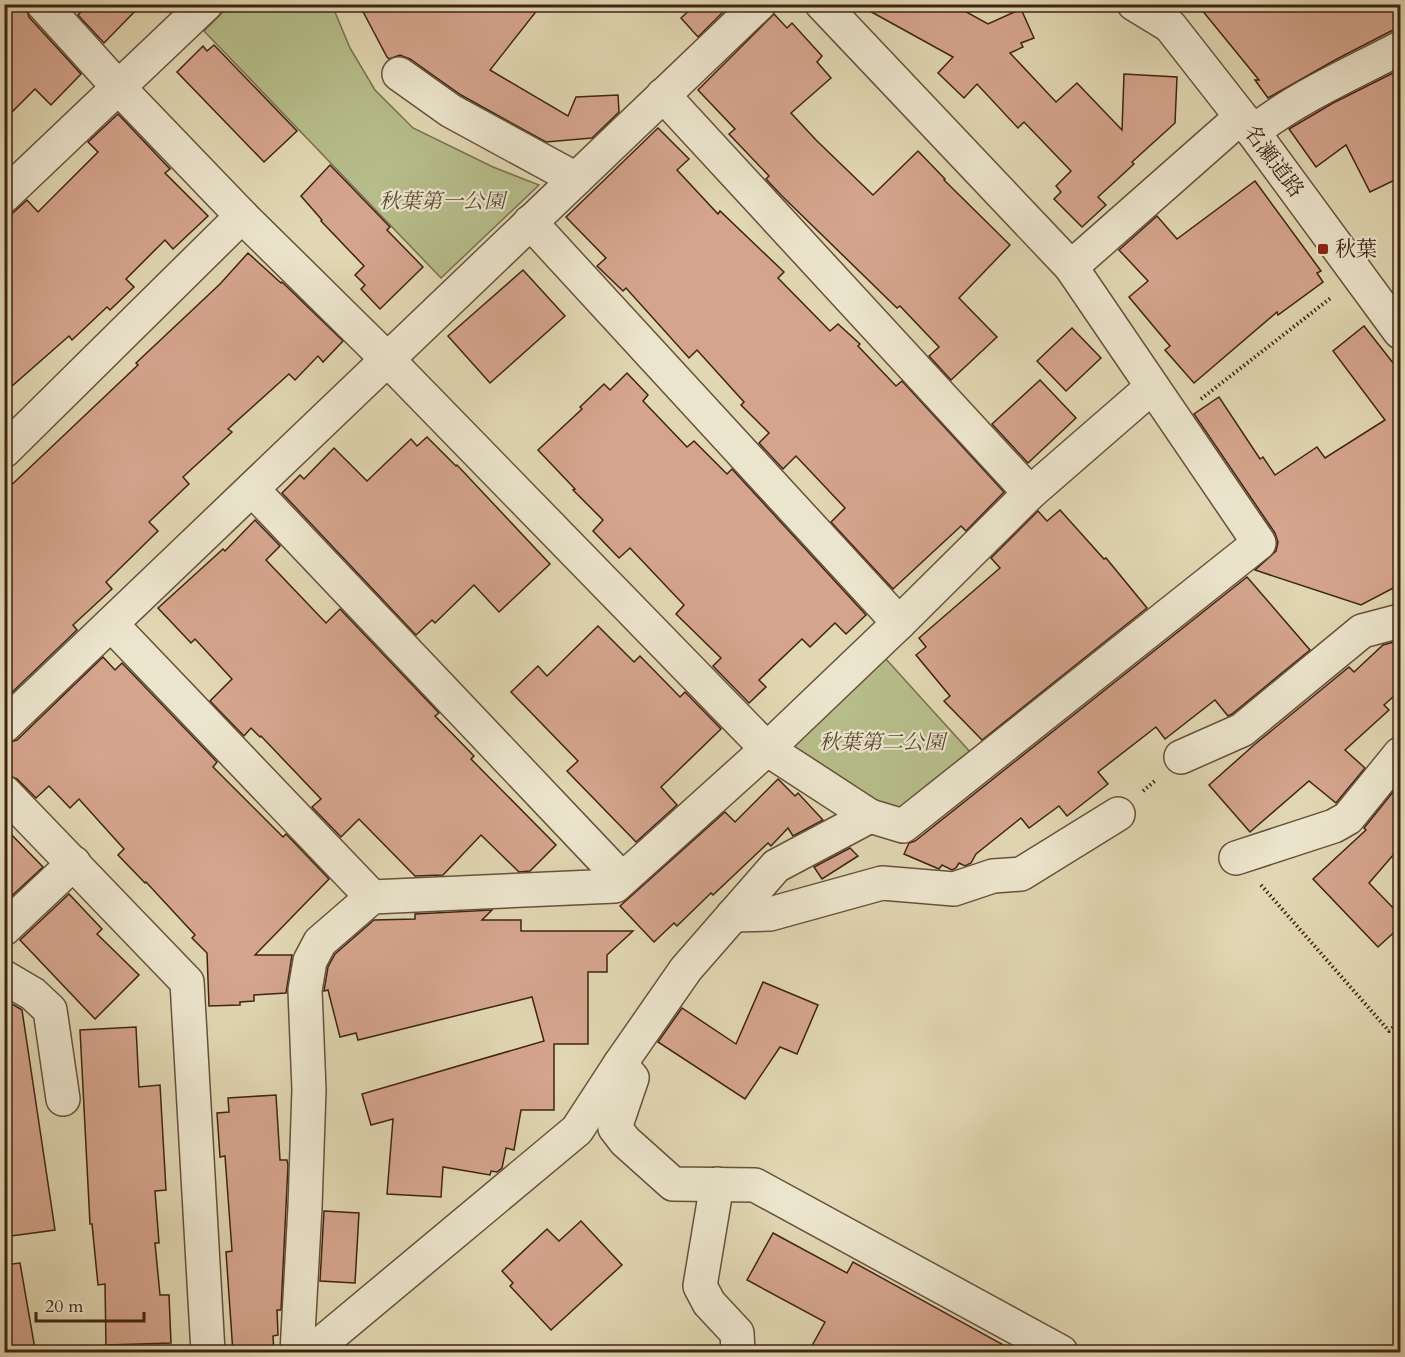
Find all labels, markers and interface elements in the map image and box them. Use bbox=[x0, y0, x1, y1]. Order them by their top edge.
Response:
street label: 名瀬道路 bbox=[1237, 119, 1310, 204]
park label: 秋葉第一公園 bbox=[379, 187, 508, 216]
place label: 秋葉 bbox=[1335, 235, 1377, 264]
marker: 秋葉 bbox=[1316, 242, 1330, 256]
park label: 秋葉第二公園 bbox=[819, 728, 948, 757]
scale bar bbox=[36, 1285, 144, 1323]
text: 20 m bbox=[45, 1294, 84, 1319]

